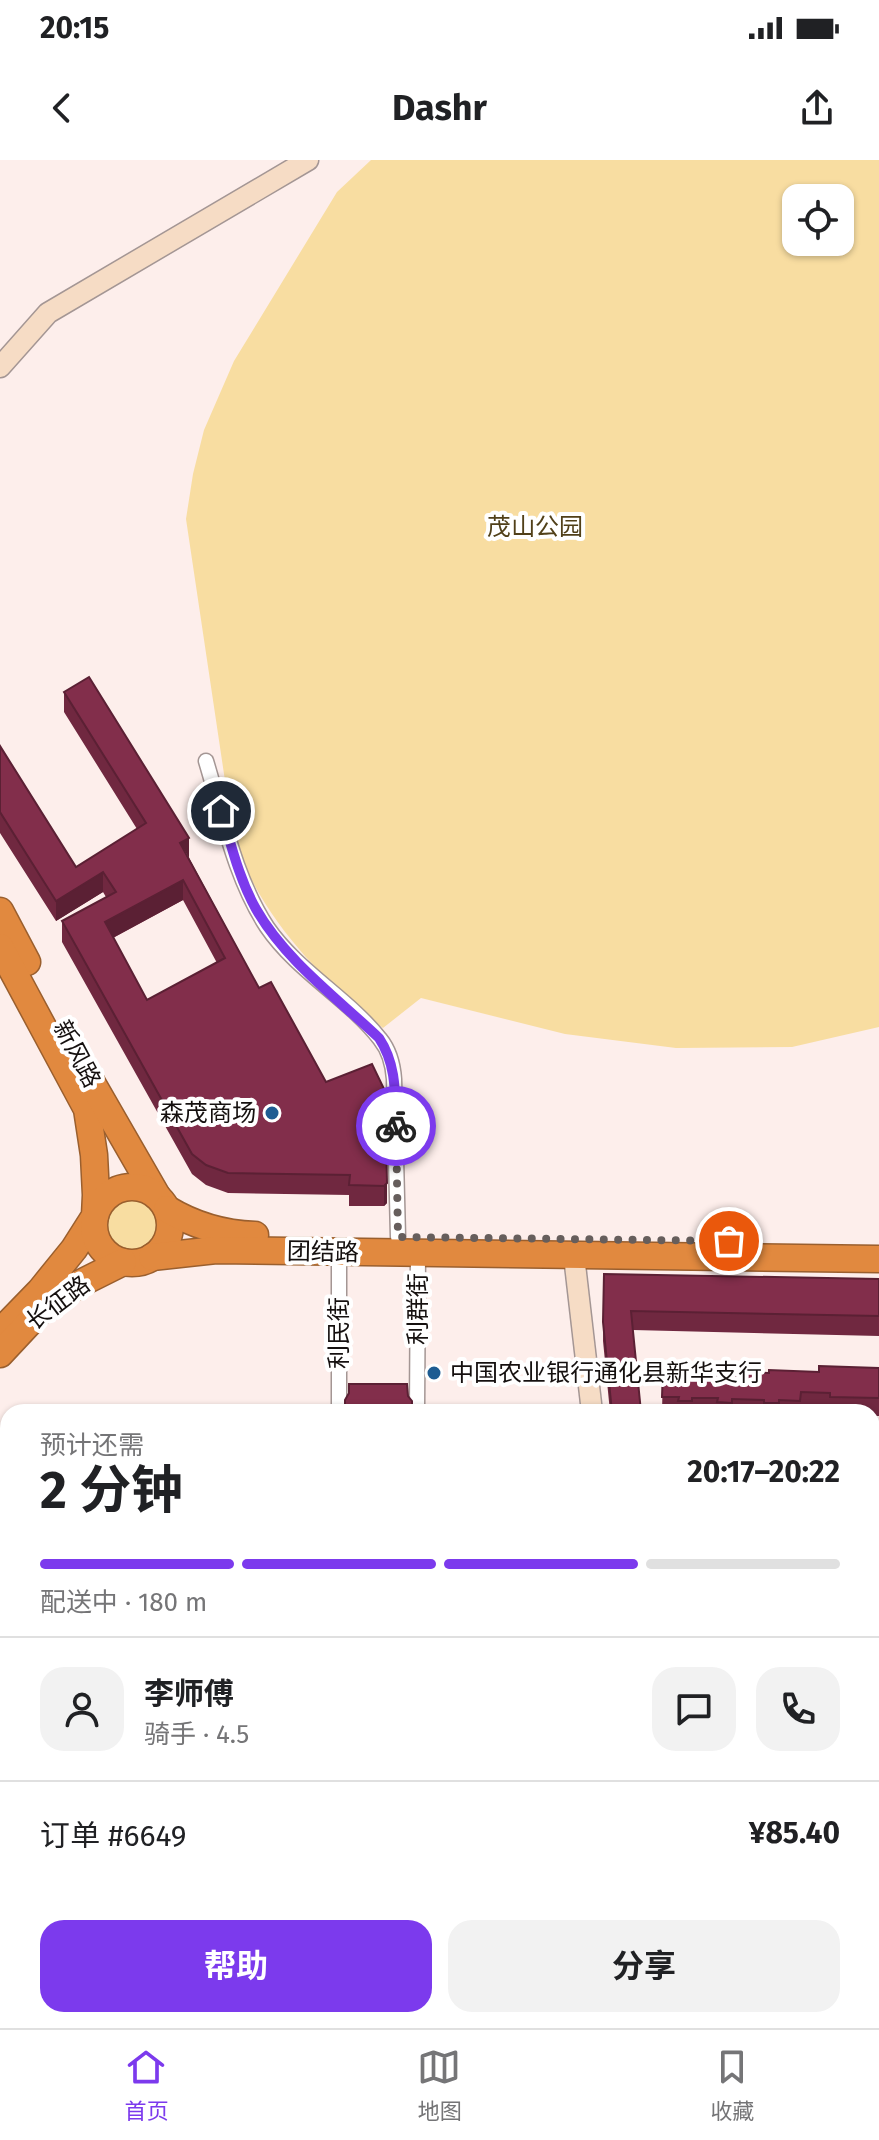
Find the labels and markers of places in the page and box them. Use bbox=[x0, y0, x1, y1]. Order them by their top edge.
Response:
pin bbox=[187, 777, 255, 845]
place label: 森茂商场 bbox=[160, 1099, 256, 1127]
marker: 森茂商场 bbox=[263, 1104, 281, 1122]
pin bbox=[695, 1207, 763, 1275]
place label: 中国农业银行通化县新华支行 bbox=[450, 1359, 762, 1387]
marker: 中国农业银行通化县新华支行 bbox=[425, 1364, 443, 1382]

